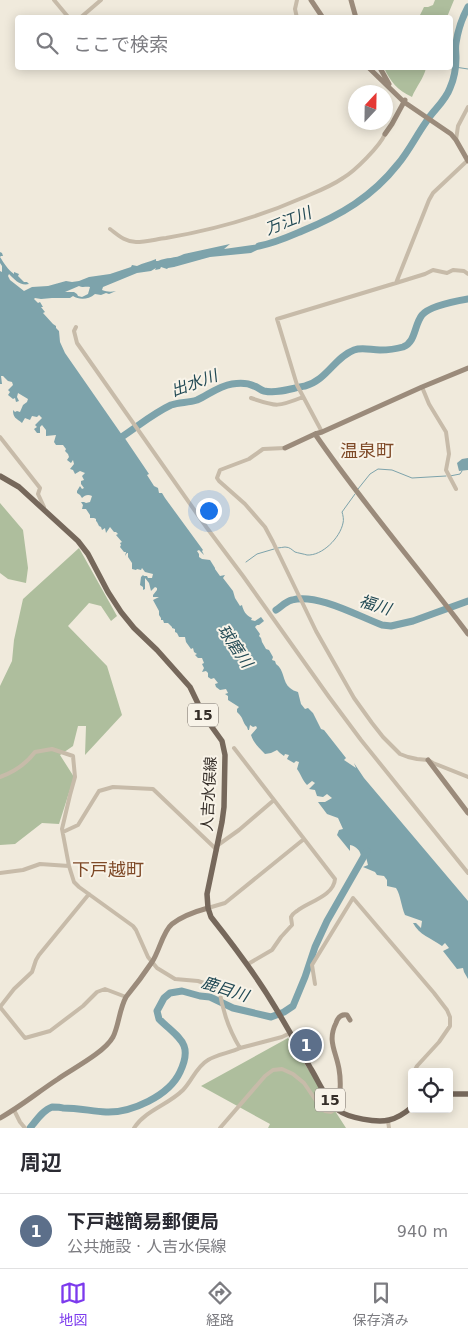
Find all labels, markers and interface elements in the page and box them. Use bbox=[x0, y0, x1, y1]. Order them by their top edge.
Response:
search box bbox=[15, 15, 453, 70]
icon: search bbox=[33, 29, 61, 57]
text: ここで検索 bbox=[73, 33, 168, 55]
north arrow bbox=[348, 85, 393, 130]
water label: 万江川 bbox=[262, 202, 316, 239]
water label: 出水川 bbox=[168, 365, 222, 400]
district label: 温泉町 bbox=[340, 440, 394, 461]
your location bbox=[196, 498, 222, 524]
water label: 福川 bbox=[357, 591, 395, 619]
water label: 球磨川 bbox=[214, 621, 257, 673]
road number: 15 bbox=[188, 704, 218, 726]
street label: 人吉水俣線 bbox=[198, 756, 220, 832]
district label: 下戸越町 bbox=[72, 859, 144, 880]
water label: 鹿目川 bbox=[199, 973, 253, 1006]
pin: 1 bbox=[290, 1026, 322, 1064]
map controls bbox=[408, 1068, 453, 1113]
button: locate bbox=[408, 1068, 453, 1113]
road number: 15 bbox=[315, 1088, 345, 1112]
text: 周辺 bbox=[20, 1151, 62, 1175]
text: 下戸越簡易郵便局 bbox=[67, 1210, 219, 1232]
text: 1 bbox=[30, 1222, 42, 1241]
text: 940 m bbox=[397, 1222, 448, 1241]
text: 公共施設 · 人吉水俣線 bbox=[67, 1237, 226, 1256]
tab: 地図 bbox=[59, 1279, 87, 1329]
tab: 経路 bbox=[206, 1279, 234, 1329]
tab: 保存済み bbox=[353, 1279, 409, 1329]

